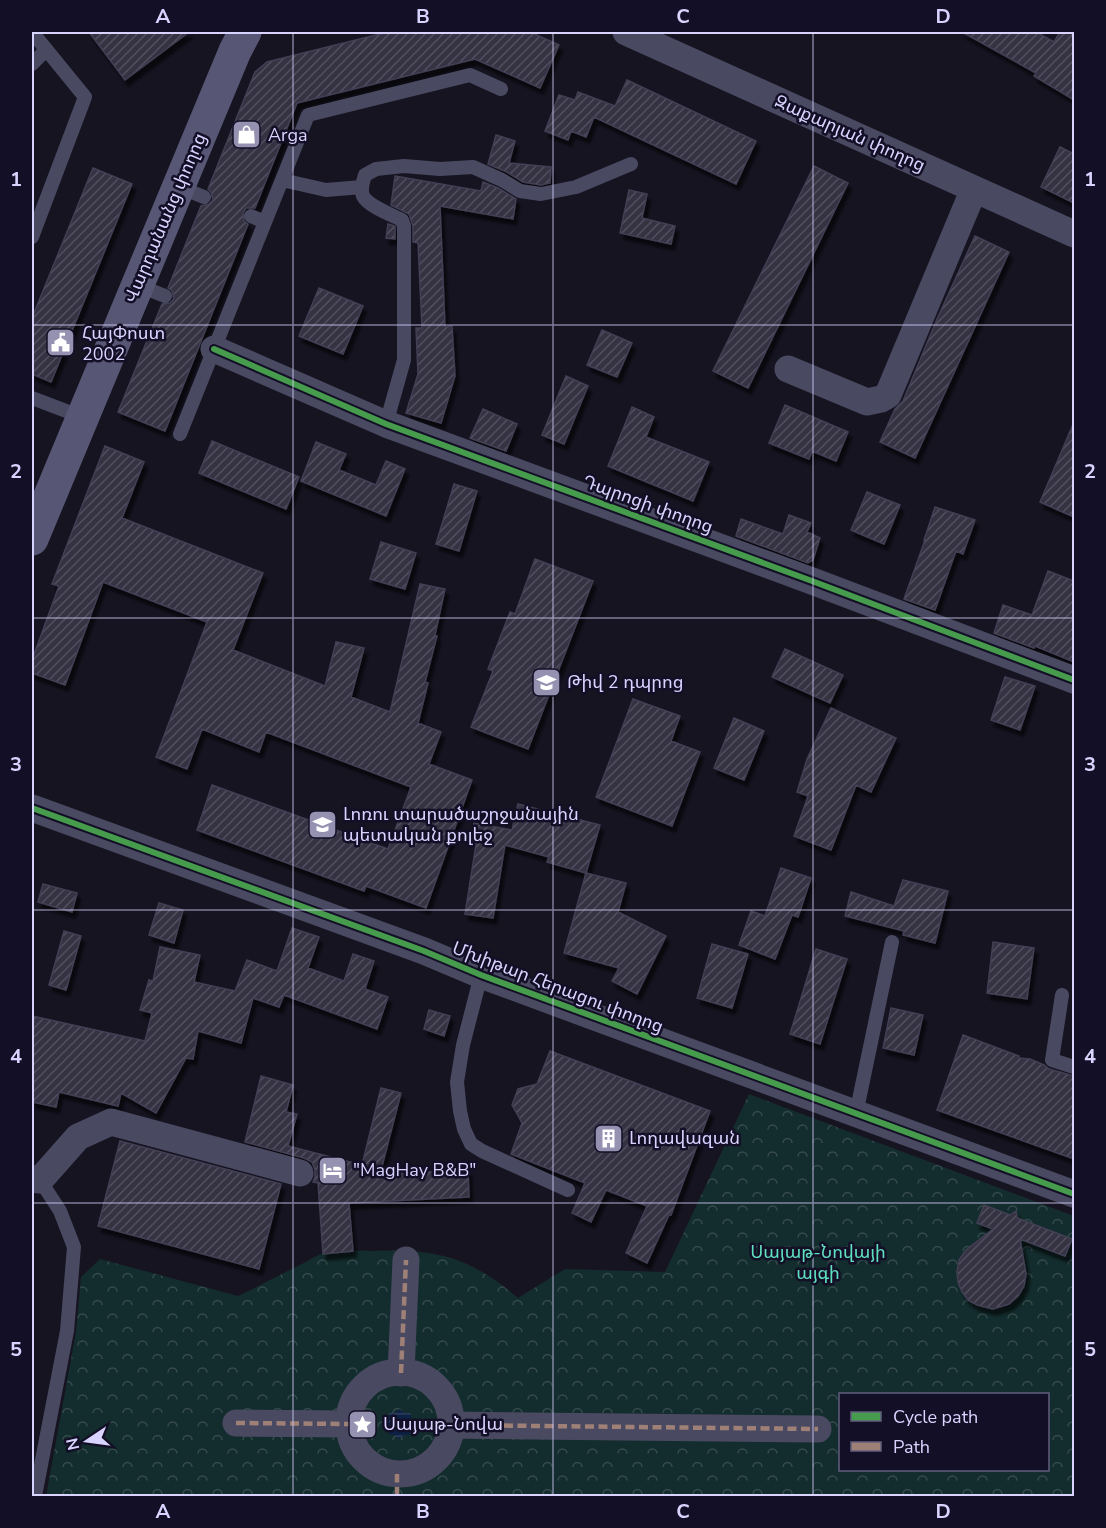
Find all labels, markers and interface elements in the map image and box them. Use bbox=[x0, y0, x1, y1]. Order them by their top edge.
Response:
text: A bbox=[156, 3, 171, 30]
text: B bbox=[416, 3, 430, 30]
text: C bbox=[676, 3, 690, 30]
text: D bbox=[935, 3, 951, 30]
street label: Զաքարյան փողոց bbox=[771, 89, 929, 177]
shop icon: Arga bbox=[231, 119, 263, 151]
place label: Arga bbox=[268, 123, 308, 147]
street label: Վարդանանց փողոց bbox=[118, 129, 212, 307]
text: 1 bbox=[10, 166, 22, 193]
text: 1 bbox=[1084, 166, 1096, 193]
place label: ՀայՓոստ 2002 bbox=[82, 321, 165, 366]
public building icon: ՀայՓոստ 2002 bbox=[45, 327, 77, 359]
text: 2 bbox=[10, 458, 22, 485]
text: 2 bbox=[1084, 458, 1096, 485]
street label: Դպրոցի փողոց bbox=[579, 469, 717, 539]
school or university icon: Թիվ 2 դպրոց bbox=[530, 666, 562, 698]
place label: Թիվ 2 դպրոց bbox=[567, 670, 684, 694]
text: 3 bbox=[10, 751, 22, 778]
text: 3 bbox=[1084, 751, 1096, 778]
place label: Լոռու տարածաշրջանային պետական քոլեջ bbox=[343, 802, 579, 847]
school or university icon: Լոռու տարածաշրջանային պետական քոլեջ bbox=[306, 808, 338, 840]
street label: Մխիթար Հերացու փողոց bbox=[449, 936, 667, 1038]
text: 4 bbox=[10, 1043, 22, 1070]
text: 4 bbox=[1084, 1043, 1096, 1070]
building icon: Լողավազան bbox=[592, 1122, 624, 1154]
place label: Լողավազան bbox=[629, 1126, 740, 1150]
hotel icon: "MagHay B&B" bbox=[316, 1154, 348, 1186]
place label: "MagHay B&B" bbox=[353, 1158, 476, 1182]
park label: Սայաթ-Նովայի այգի bbox=[750, 1240, 886, 1285]
text: 5 bbox=[10, 1336, 22, 1363]
text: 5 bbox=[1084, 1336, 1096, 1363]
legend bbox=[839, 1393, 1049, 1471]
text: Cycle path bbox=[893, 1405, 978, 1429]
place icon: Սայաթ-Նովա bbox=[346, 1408, 378, 1440]
north arrow bbox=[57, 1411, 117, 1471]
place label: Սայաթ-Նովա bbox=[383, 1412, 503, 1436]
text: Path bbox=[893, 1435, 930, 1459]
text: N bbox=[61, 1436, 85, 1452]
text: A bbox=[156, 1498, 171, 1525]
text: B bbox=[416, 1498, 430, 1525]
text: C bbox=[676, 1498, 690, 1525]
text: D bbox=[935, 1498, 951, 1525]

